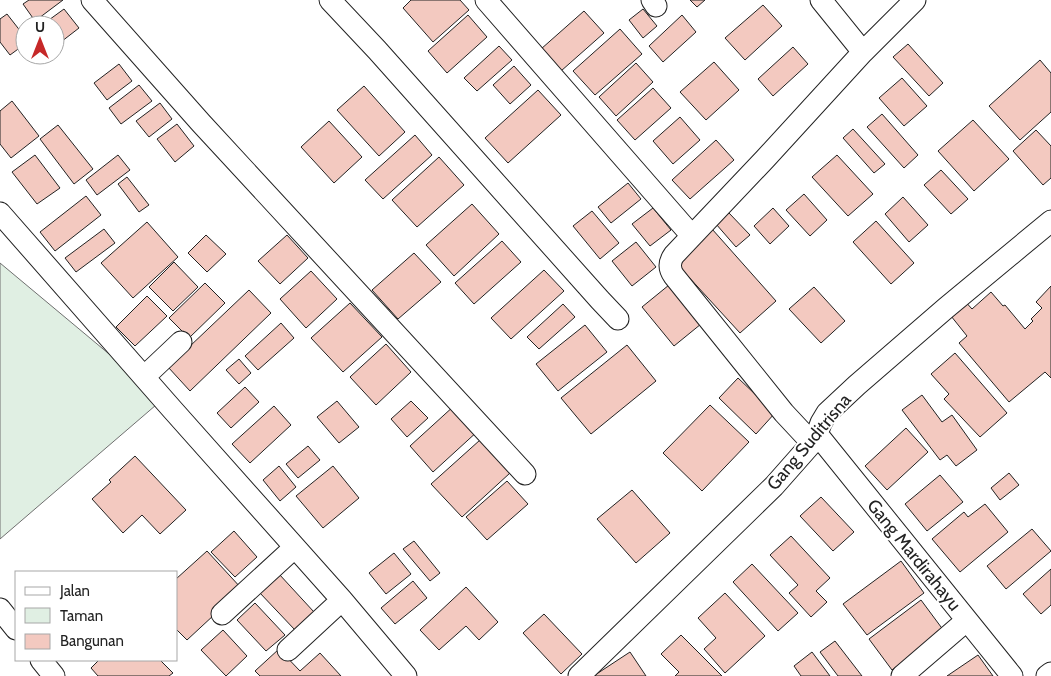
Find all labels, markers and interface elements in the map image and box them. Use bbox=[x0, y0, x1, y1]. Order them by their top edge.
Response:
north arrow bbox=[15, 15, 65, 65]
text: U bbox=[35, 18, 45, 36]
street label: Gang Suditrisna bbox=[762, 389, 856, 495]
street label: Gang Mardirahayu bbox=[862, 495, 966, 615]
legend bbox=[15, 571, 178, 661]
text: Jalan bbox=[59, 582, 90, 600]
text: Taman bbox=[60, 607, 103, 625]
text: Bangunan bbox=[60, 632, 124, 650]

